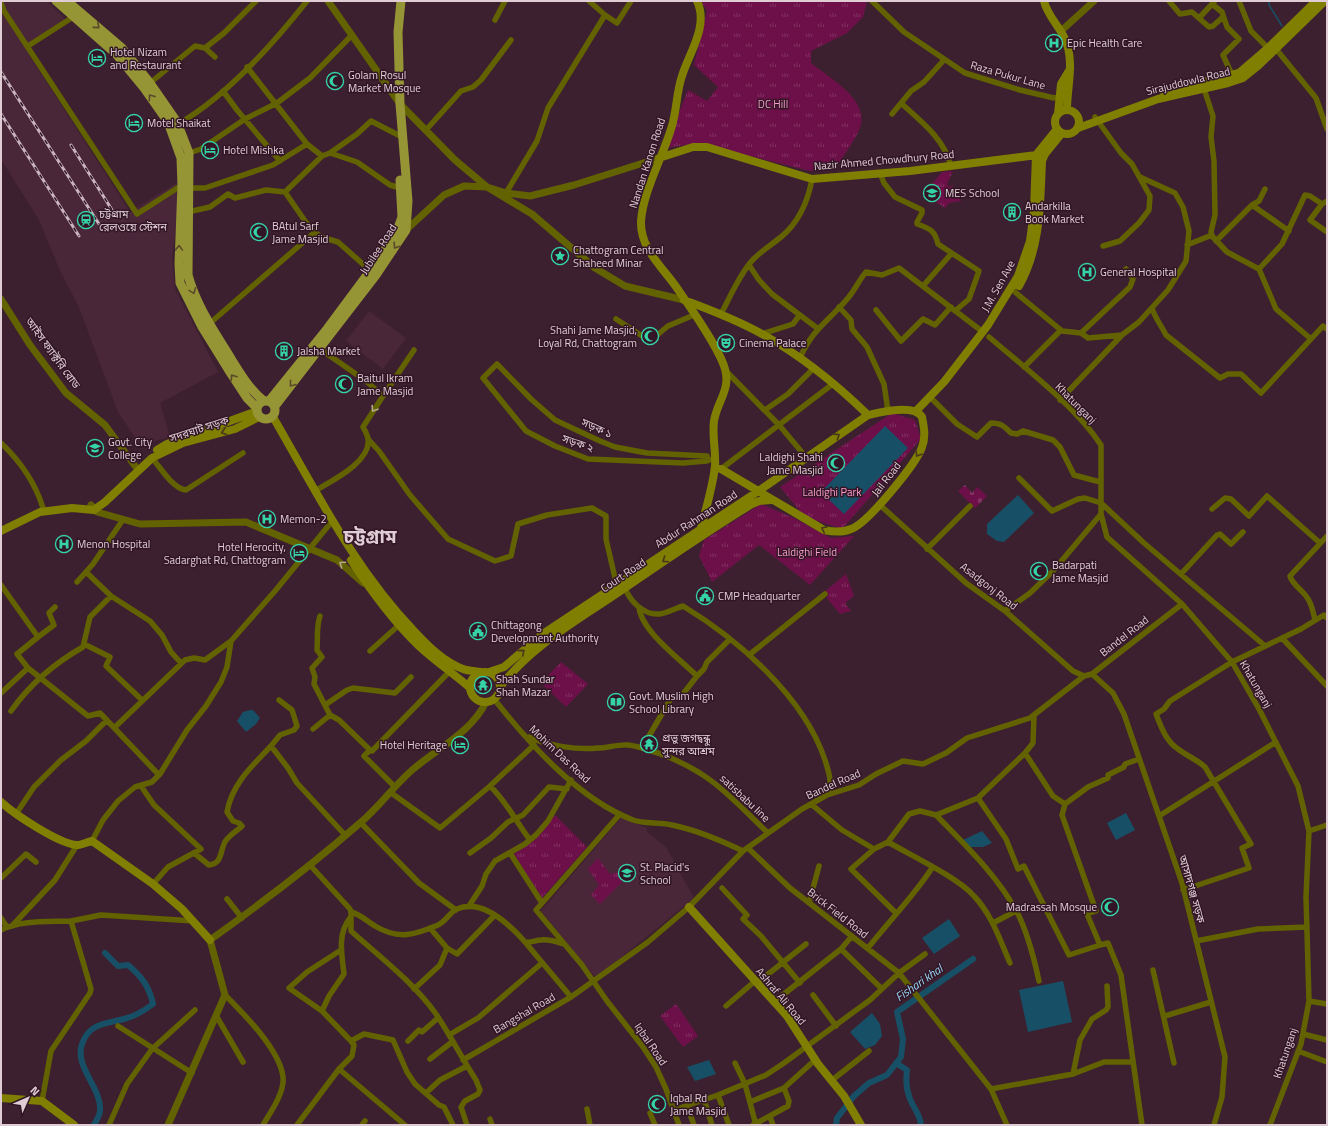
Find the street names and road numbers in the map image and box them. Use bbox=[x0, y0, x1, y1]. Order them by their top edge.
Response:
street label: Raza Pukur Lane bbox=[969, 57, 1048, 93]
street label: Sirajuddowla Road bbox=[1144, 63, 1232, 99]
street label: Nandan Kanon Road bbox=[625, 116, 669, 210]
street label: Nazir Ahmed Chowdhury Road bbox=[813, 146, 955, 174]
street label: Jubilee Road bbox=[356, 221, 400, 277]
street label: J.M. Sen Ave bbox=[977, 257, 1019, 315]
street label: আইস ফ্যাক্টরি রোড bbox=[21, 313, 84, 392]
street label: Khatunganj bbox=[1052, 379, 1100, 427]
street label: সদরঘাট সড়ক bbox=[166, 412, 231, 446]
street label: সড়ক ১ bbox=[578, 414, 615, 442]
street label: সড়ক ২ bbox=[559, 430, 596, 456]
street label: Jail Road bbox=[867, 458, 905, 500]
street label: Abdur Rahman Road bbox=[652, 486, 740, 552]
street label: Court Road bbox=[597, 554, 649, 596]
street label: Asadgonj Road bbox=[957, 558, 1021, 614]
street label: Bandel Road bbox=[1096, 612, 1152, 660]
street label: Khatunganj bbox=[1236, 657, 1276, 711]
street label: Mohim Das Road bbox=[526, 721, 594, 787]
street label: Bandel Road bbox=[803, 765, 863, 803]
street label: satisbabu line bbox=[716, 770, 774, 826]
street label: আসাদগঞ্জ সড়ক bbox=[1174, 852, 1209, 925]
street label: Brick Field Road bbox=[804, 884, 872, 942]
street label: Ashraf Ali Road bbox=[752, 964, 810, 1028]
street label: Bangshal Road bbox=[490, 989, 558, 1037]
street label: Iqbal Road bbox=[631, 1019, 671, 1069]
street label: Khatunganj bbox=[1269, 1025, 1301, 1081]

